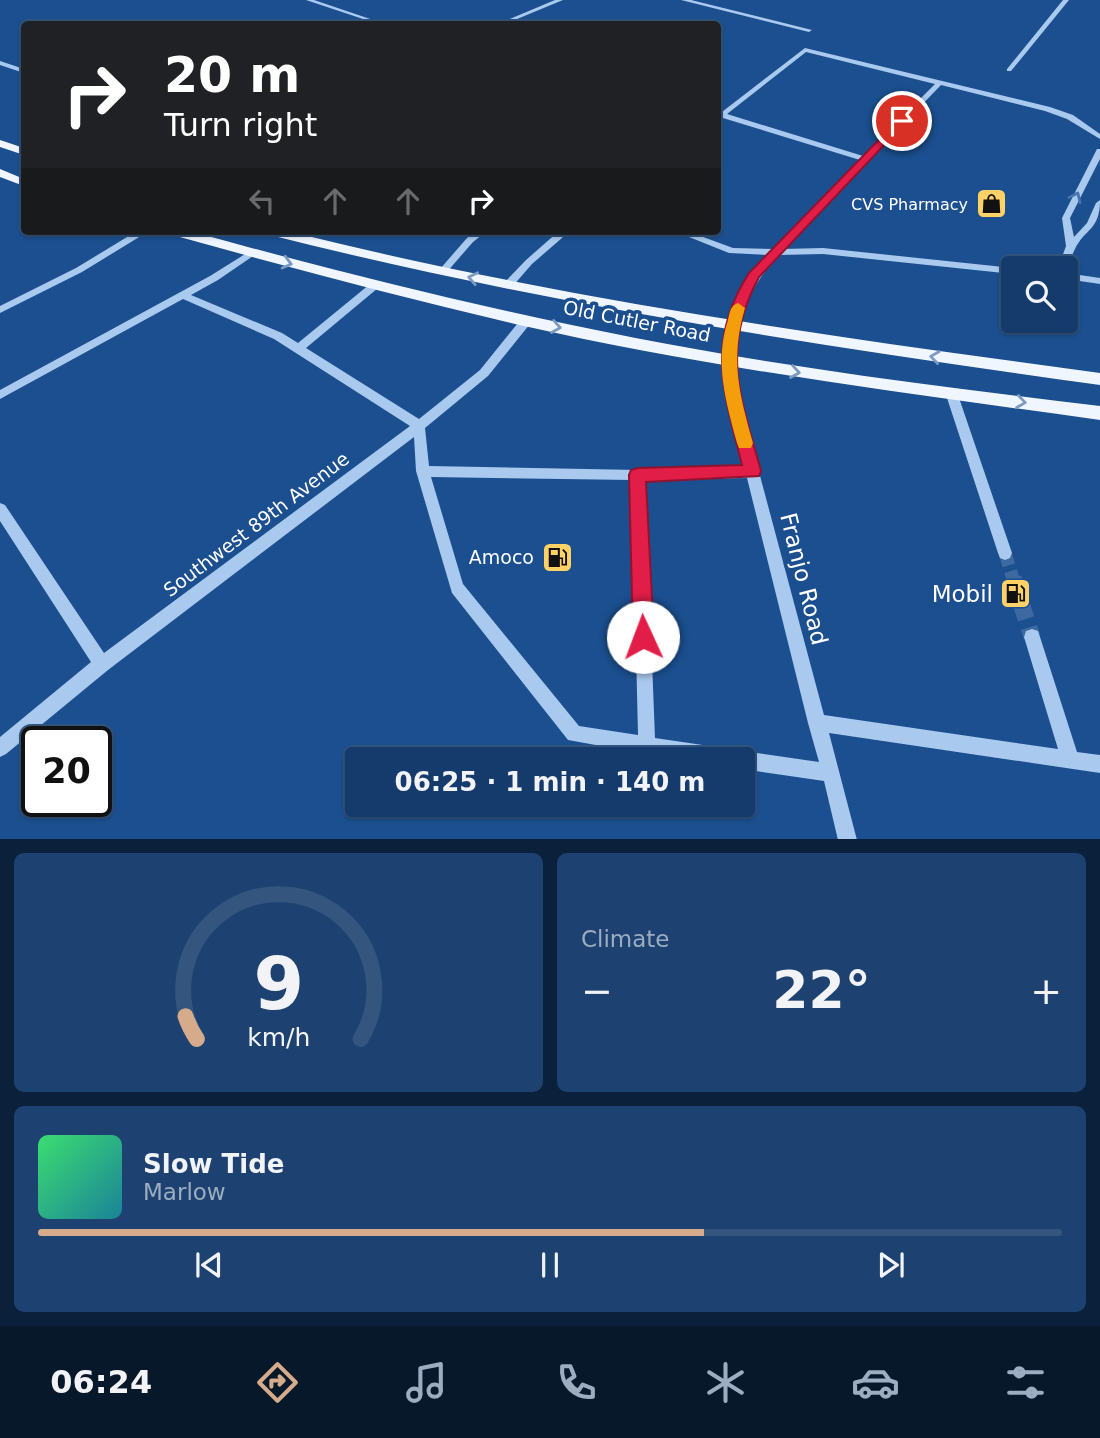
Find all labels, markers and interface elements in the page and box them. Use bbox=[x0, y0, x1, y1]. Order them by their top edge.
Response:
text: 20 m bbox=[164, 47, 300, 104]
icon: right bbox=[49, 49, 140, 140]
pin bbox=[872, 91, 932, 151]
icon: arrive bbox=[883, 102, 921, 140]
text: Turn right bbox=[164, 106, 317, 144]
icon: left bbox=[243, 182, 281, 220]
icon: ahead bbox=[316, 182, 354, 220]
icon: ahead bbox=[389, 182, 427, 220]
icon: right bbox=[462, 182, 500, 220]
shop icon: CVS Pharmacy bbox=[974, 187, 1008, 221]
one-way arrow bbox=[1068, 192, 1082, 204]
place label: CVS Pharmacy bbox=[851, 195, 968, 214]
one-way arrow bbox=[281, 255, 293, 269]
map controls bbox=[1001, 256, 1078, 333]
button: search bbox=[1001, 256, 1078, 333]
one-way arrow bbox=[467, 271, 479, 286]
street label: Old Cutler Road bbox=[561, 296, 713, 346]
one-way arrow bbox=[550, 319, 562, 334]
one-way arrow bbox=[929, 349, 941, 364]
one-way arrow bbox=[790, 364, 801, 379]
one-way arrow bbox=[1015, 394, 1027, 409]
street label: Southwest 89th Avenue bbox=[159, 447, 353, 601]
street label: Franjo Road bbox=[775, 510, 833, 648]
fuel station icon: Amoco bbox=[540, 540, 574, 574]
place label: Amoco bbox=[469, 546, 534, 568]
fuel station icon: Mobil bbox=[999, 577, 1033, 611]
place label: Mobil bbox=[932, 581, 993, 607]
position arrow bbox=[606, 600, 680, 674]
speed limit sign: 20 bbox=[21, 726, 112, 817]
text: 06:25 · 1 min · 140 m bbox=[395, 767, 705, 797]
text: Climate bbox=[581, 926, 670, 952]
text: 9 bbox=[253, 941, 304, 1026]
text: 22° bbox=[772, 960, 871, 1020]
text: − bbox=[581, 969, 613, 1013]
text: + bbox=[1030, 969, 1062, 1013]
text: km/h bbox=[247, 1022, 310, 1051]
text: Slow Tide bbox=[143, 1149, 284, 1179]
text: Marlow bbox=[143, 1179, 226, 1205]
icon: previous bbox=[190, 1246, 228, 1284]
icon: pause bbox=[531, 1246, 569, 1284]
icon: next bbox=[872, 1246, 910, 1284]
icon: directions bbox=[253, 1358, 302, 1407]
icon: music bbox=[402, 1358, 451, 1407]
icon: phone bbox=[552, 1358, 601, 1407]
icon: climate bbox=[701, 1358, 750, 1407]
icon: car bbox=[851, 1358, 900, 1407]
icon: filters bbox=[1001, 1358, 1050, 1407]
text: 06:24 bbox=[50, 1363, 152, 1401]

